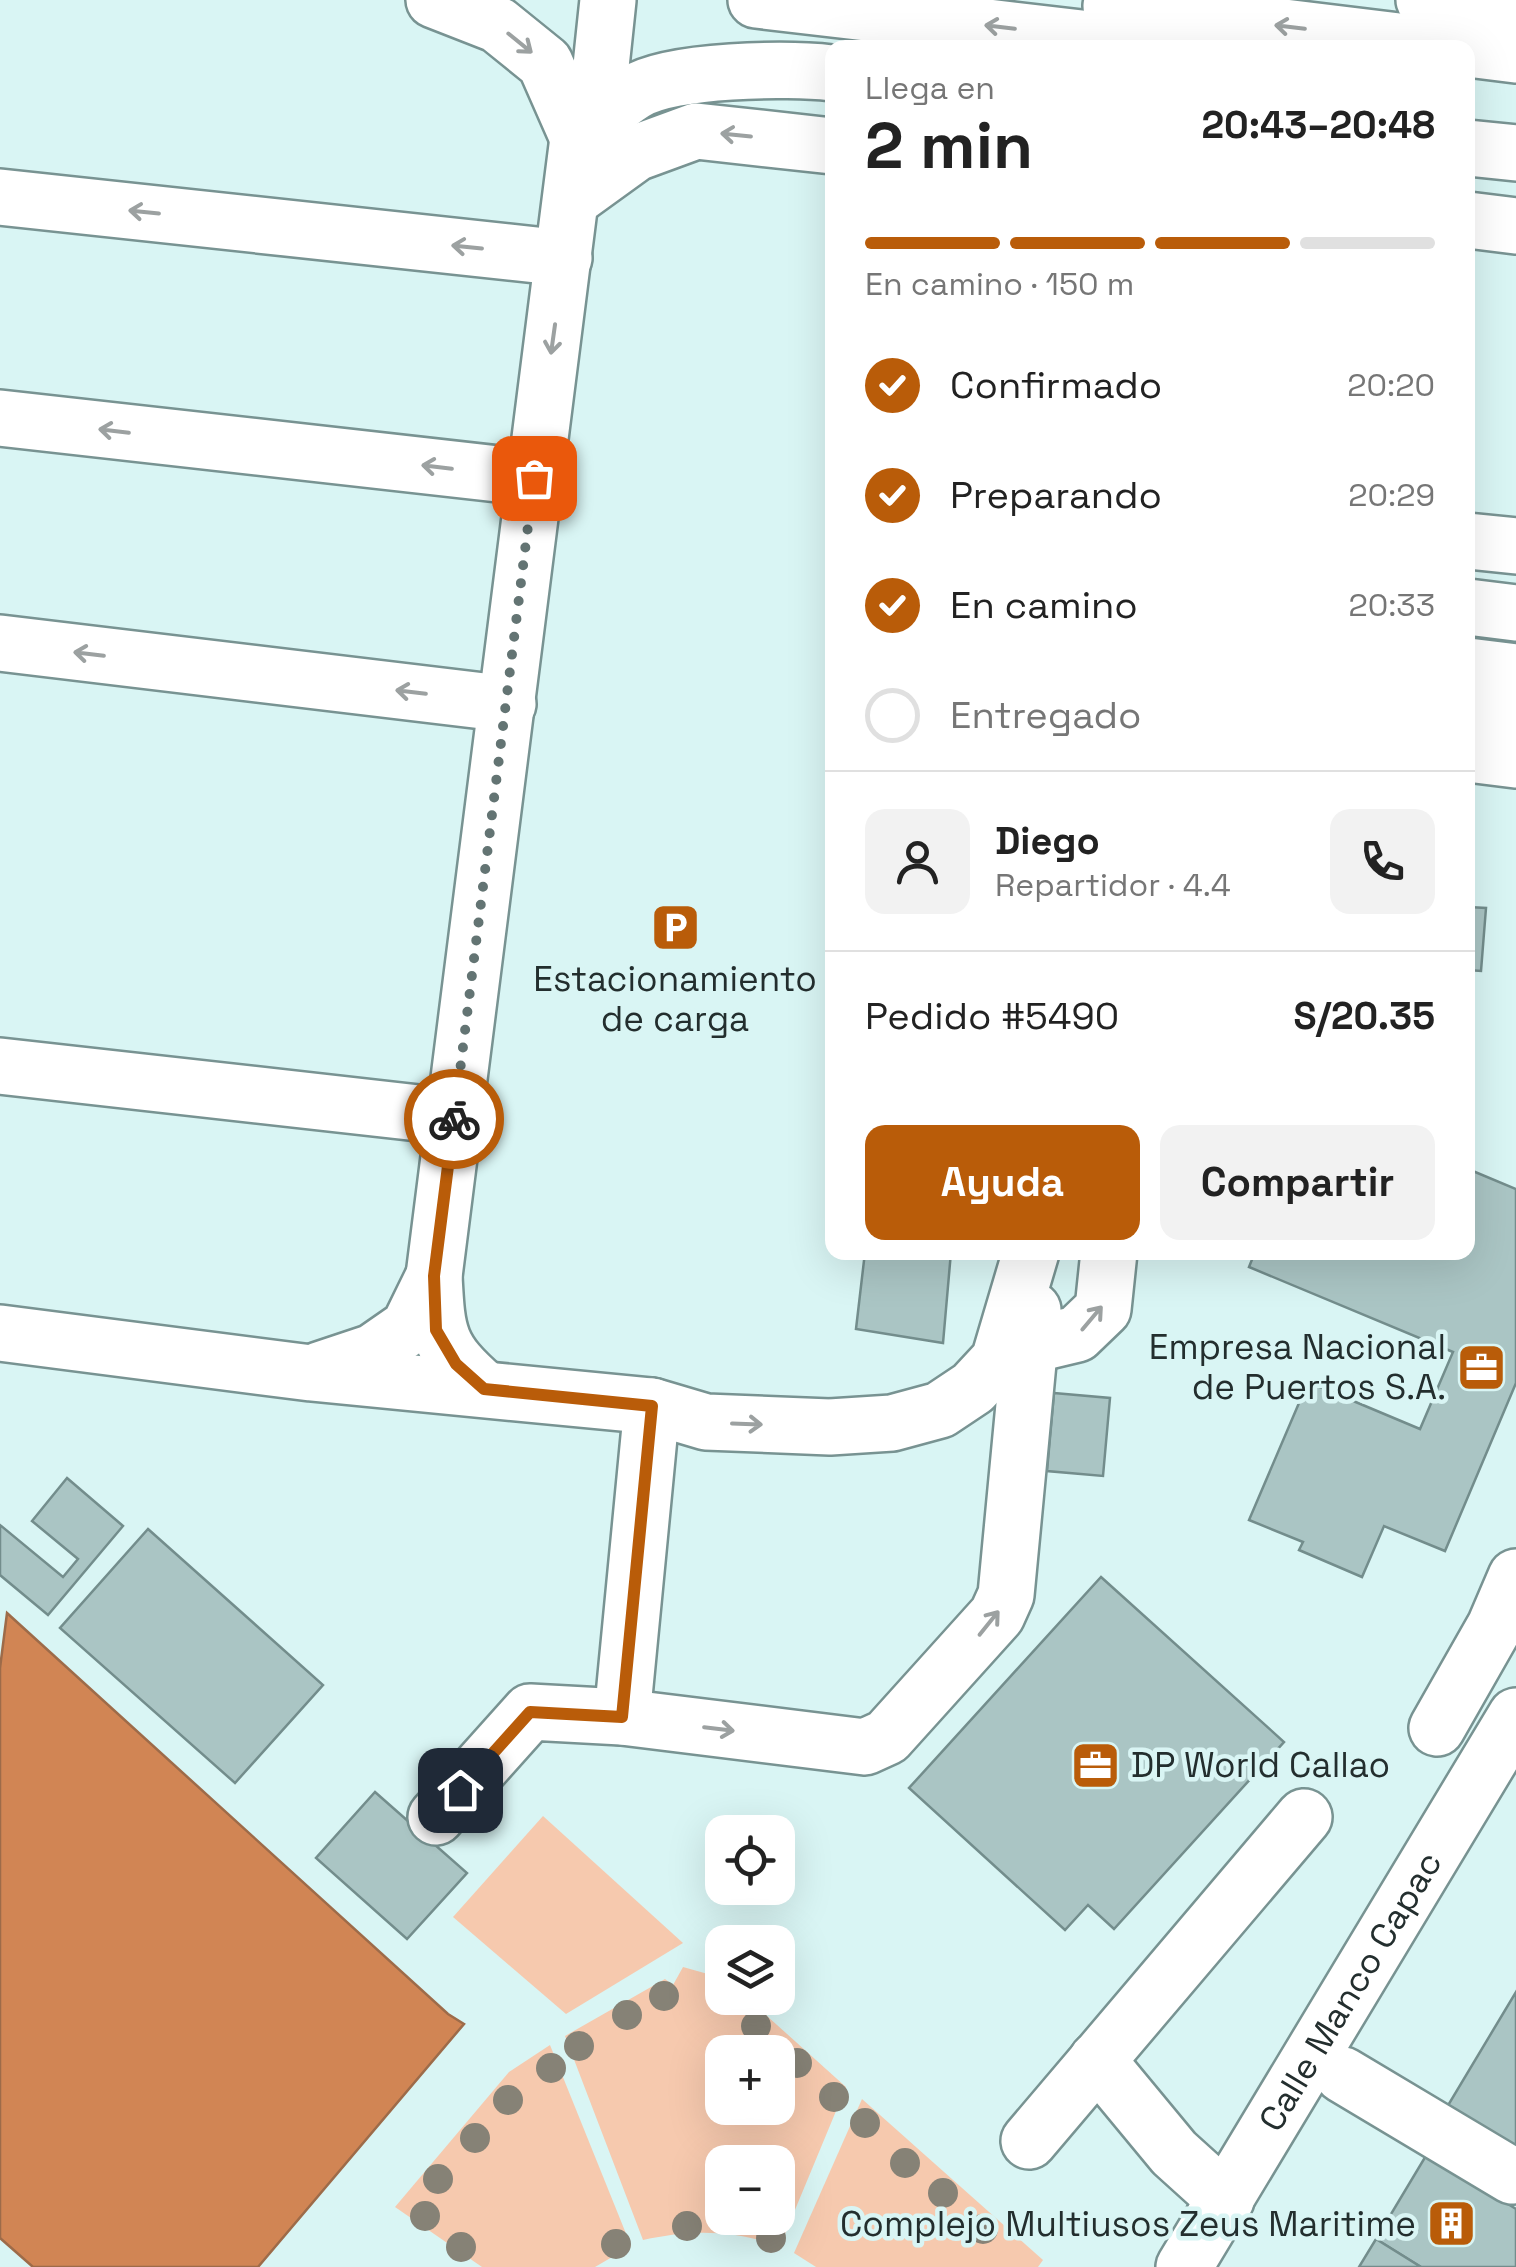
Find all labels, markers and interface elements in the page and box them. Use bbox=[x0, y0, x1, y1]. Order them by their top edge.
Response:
one-way arrow bbox=[1274, 17, 1306, 36]
one-way arrow bbox=[985, 18, 1017, 36]
one-way arrow bbox=[507, 32, 533, 54]
text: Llega en bbox=[865, 68, 995, 108]
text: 20:43–20:48 bbox=[1202, 101, 1435, 149]
text: 2 min bbox=[865, 104, 1033, 187]
one-way arrow bbox=[720, 125, 752, 144]
one-way arrow bbox=[128, 202, 160, 221]
one-way arrow bbox=[451, 237, 484, 256]
text: En camino · 150 m bbox=[865, 264, 1134, 304]
one-way arrow bbox=[543, 322, 561, 354]
icon: check bbox=[865, 358, 920, 413]
text: Confirmado bbox=[950, 361, 1162, 409]
text: 20:20 bbox=[1347, 365, 1435, 405]
one-way arrow bbox=[98, 421, 130, 440]
pin bbox=[492, 436, 577, 521]
icon: bag bbox=[507, 451, 562, 506]
one-way arrow bbox=[421, 457, 453, 476]
icon: check bbox=[865, 468, 920, 523]
text: Preparando bbox=[950, 471, 1162, 519]
text: 20:29 bbox=[1348, 475, 1435, 515]
icon: check bbox=[865, 578, 920, 633]
text: En camino bbox=[950, 581, 1138, 629]
text: 20:33 bbox=[1348, 585, 1435, 625]
one-way arrow bbox=[73, 644, 105, 663]
one-way arrow bbox=[396, 682, 428, 701]
text: Entregado bbox=[950, 691, 1141, 739]
button: person bbox=[865, 809, 970, 914]
button: phone bbox=[1330, 809, 1435, 914]
text: Diego bbox=[995, 817, 1100, 865]
text: Repartidor · 4.4 bbox=[995, 865, 1231, 905]
parking icon: Estacionamiento de carga bbox=[649, 901, 701, 953]
place label: Estacionamiento de carga bbox=[533, 957, 817, 1041]
text: Pedido #5490 bbox=[865, 992, 1119, 1040]
text: S/20.35 bbox=[1294, 992, 1435, 1040]
courier bbox=[404, 1069, 504, 1169]
icon: bike bbox=[427, 1092, 482, 1147]
button: Ayuda bbox=[865, 1125, 1140, 1240]
button: Compartir bbox=[1160, 1125, 1435, 1240]
one-way arrow bbox=[1080, 1306, 1103, 1331]
place label: Empresa Nacional de Puertos S.A. bbox=[1149, 1325, 1446, 1409]
office icon: Empresa Nacional de Puertos S.A. bbox=[1455, 1341, 1507, 1393]
one-way arrow bbox=[730, 1415, 762, 1434]
one-way arrow bbox=[978, 1610, 1000, 1636]
one-way arrow bbox=[702, 1720, 734, 1739]
office icon: DP World Callao bbox=[1070, 1739, 1122, 1791]
place label: DP World Callao bbox=[1131, 1743, 1390, 1787]
pin bbox=[418, 1748, 503, 1833]
icon: home bbox=[433, 1763, 488, 1818]
map controls bbox=[705, 1815, 795, 2235]
button: locate bbox=[705, 1815, 795, 1905]
street label: Calle Manco Capac bbox=[1249, 1843, 1451, 2139]
button: layers bbox=[705, 1925, 795, 2015]
button: + bbox=[705, 2035, 795, 2125]
button: − bbox=[705, 2145, 795, 2235]
building icon: Complejo Multiusos Zeus Maritime bbox=[1425, 2198, 1477, 2250]
place label: Complejo Multiusos Zeus Maritime bbox=[840, 2202, 1416, 2246]

